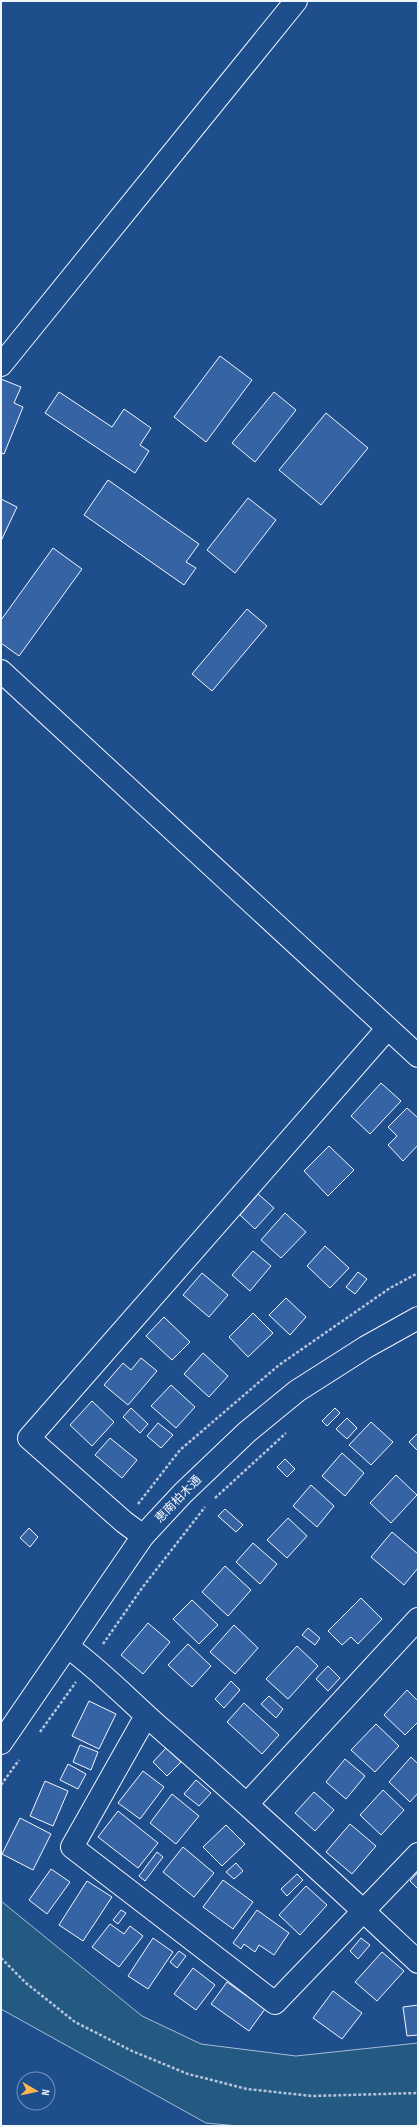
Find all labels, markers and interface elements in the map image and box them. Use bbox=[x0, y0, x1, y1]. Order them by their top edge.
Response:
street label: 恵南柏木通 bbox=[152, 1473, 205, 1526]
north arrow bbox=[16, 2071, 56, 2111]
text: N bbox=[38, 2089, 52, 2097]

